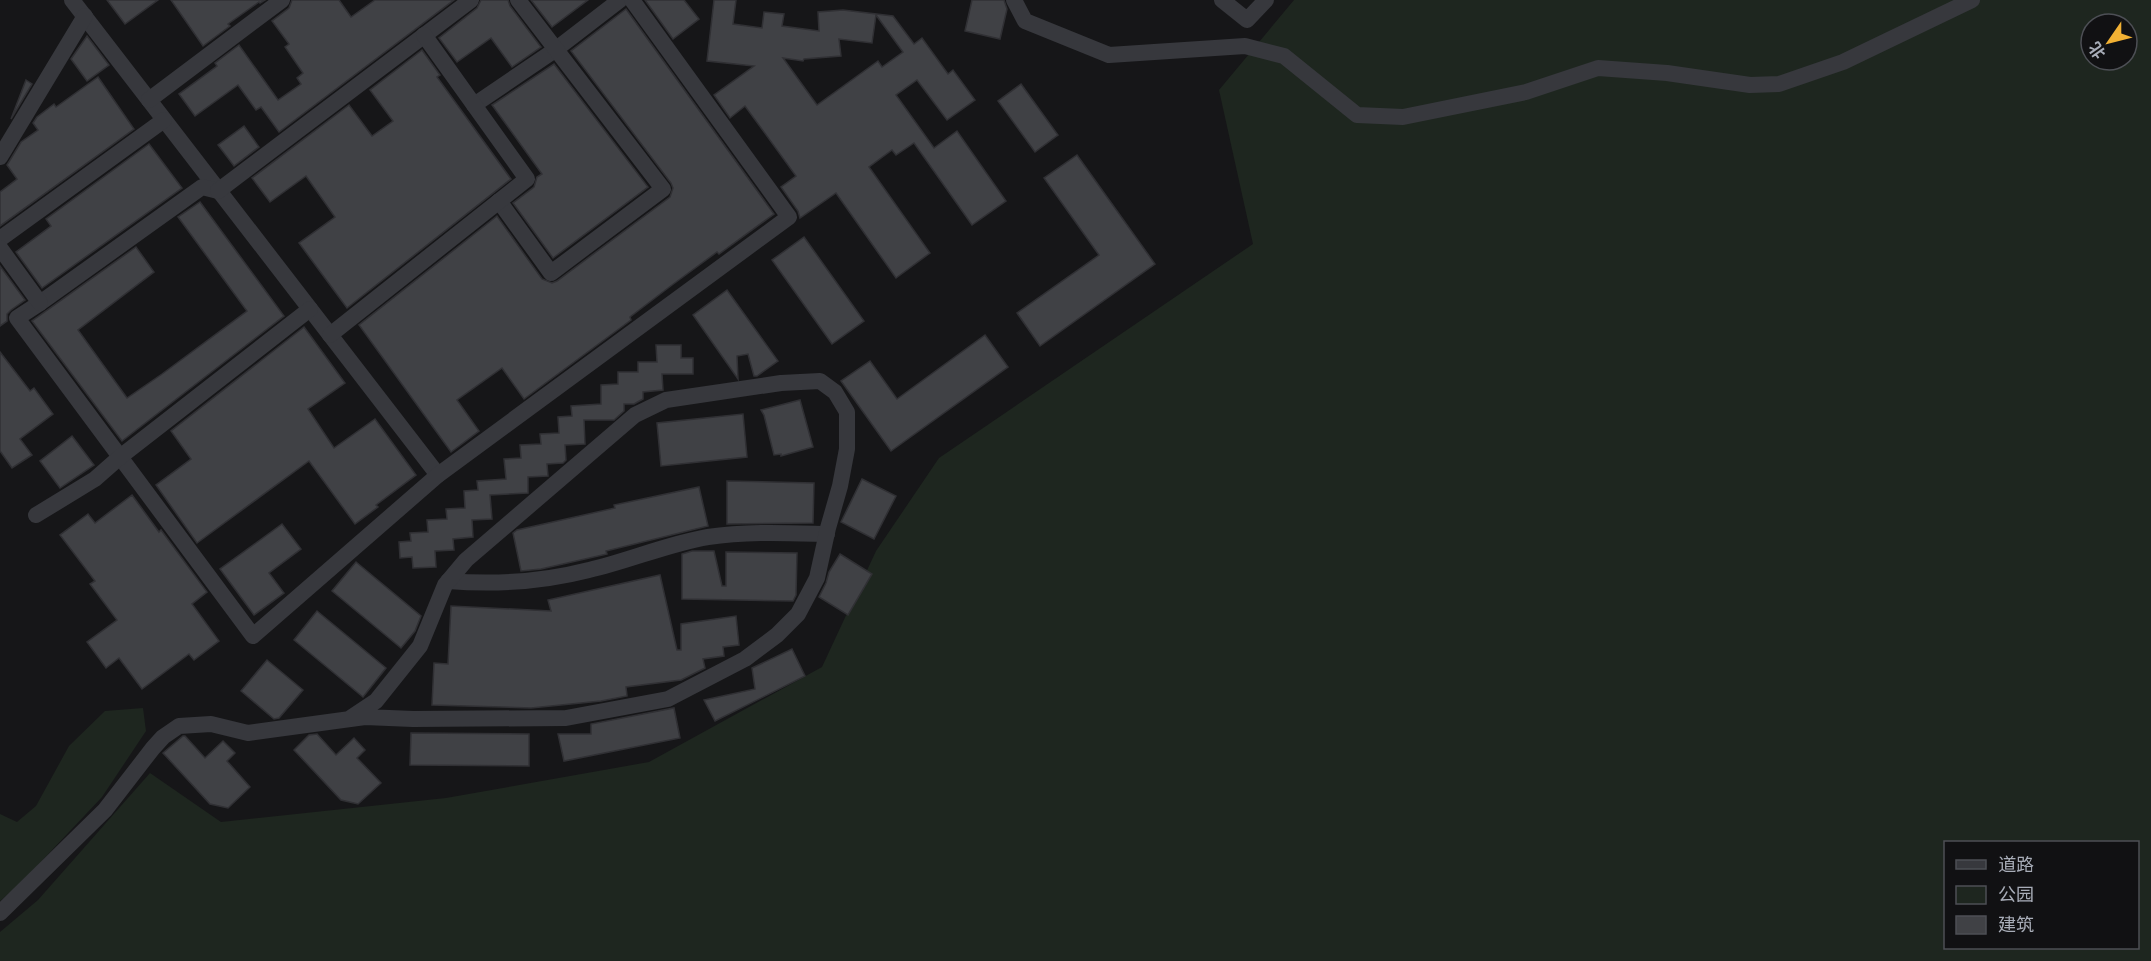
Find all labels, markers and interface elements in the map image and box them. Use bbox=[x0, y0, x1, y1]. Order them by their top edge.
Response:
north arrow bbox=[2079, 12, 2139, 72]
text: 北 bbox=[2084, 38, 2109, 63]
legend bbox=[1944, 841, 2139, 949]
text: 道路 bbox=[1998, 853, 2034, 876]
text: 公园 bbox=[1998, 883, 2034, 906]
text: 建筑 bbox=[1998, 913, 2034, 936]

